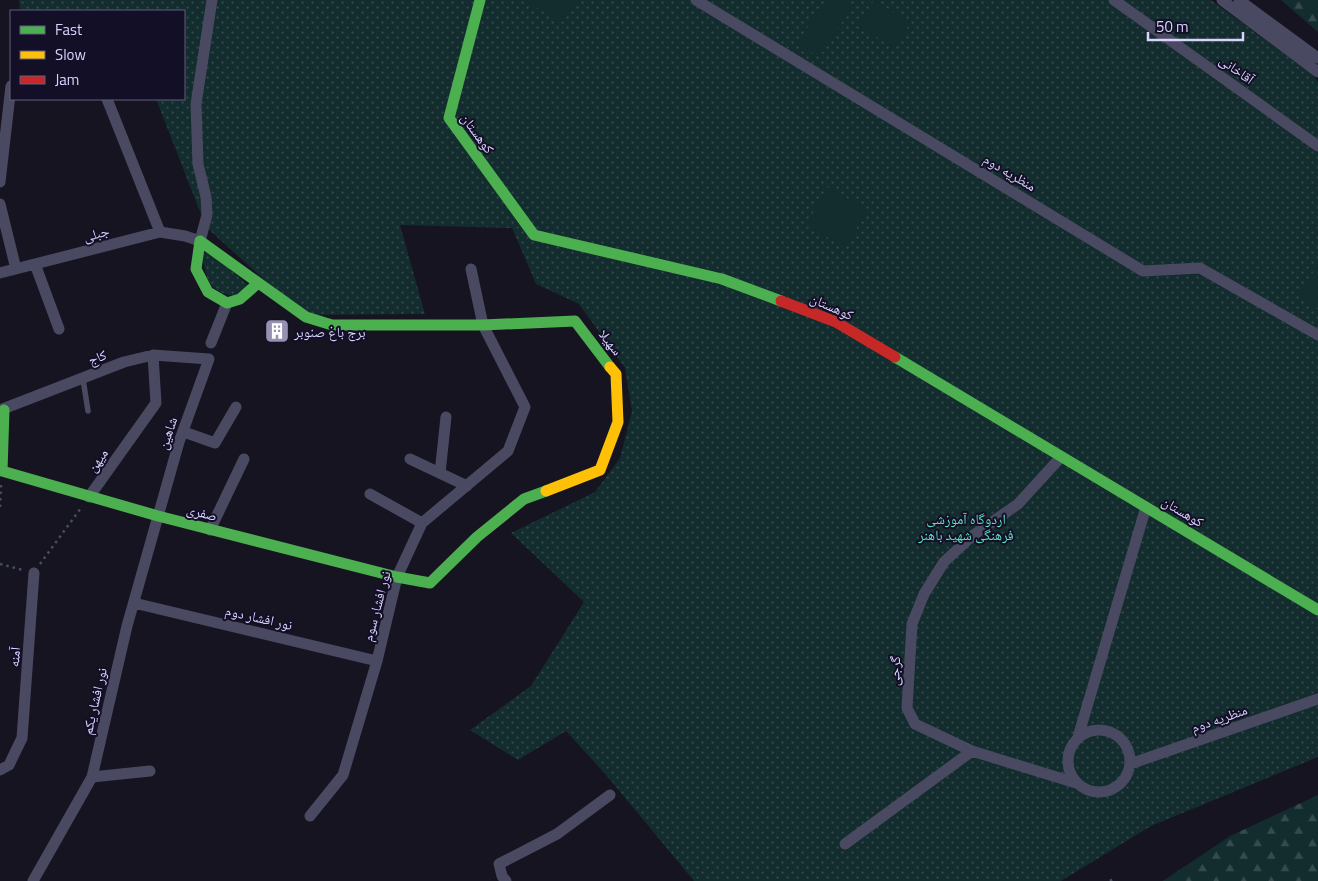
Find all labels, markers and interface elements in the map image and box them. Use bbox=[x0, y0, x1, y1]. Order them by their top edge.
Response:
legend bbox=[10, 10, 185, 100]
scale bar bbox=[1148, 10, 1243, 42]
text: 50 m bbox=[1156, 15, 1189, 38]
text: Fast bbox=[55, 18, 83, 41]
text: Slow bbox=[55, 43, 86, 66]
street label: آقاخانی bbox=[1215, 49, 1259, 89]
text: Jam bbox=[55, 68, 79, 91]
street label: کوهستان bbox=[456, 108, 500, 158]
street label: منظریه دوم bbox=[980, 148, 1040, 196]
street label: جبلی bbox=[81, 219, 111, 247]
street label: کوهستان bbox=[807, 287, 857, 325]
building icon: برج باغ صنوبر bbox=[264, 318, 290, 344]
place label: برج باغ صنوبر bbox=[293, 321, 366, 342]
street label: سهیلا bbox=[594, 324, 628, 360]
street label: کاج bbox=[85, 344, 110, 370]
street label: شاهین bbox=[152, 414, 182, 452]
street label: میهن bbox=[81, 444, 113, 476]
street label: کوهستان bbox=[1158, 490, 1208, 532]
street label: صفری bbox=[185, 498, 219, 526]
park label: اردوگاه آموزشی فرهنگی شهید باهنر bbox=[917, 508, 1014, 545]
street label: نور افشار سوم bbox=[357, 568, 395, 644]
street label: نور افشار دوم bbox=[223, 599, 295, 635]
street label: آمنه bbox=[3, 646, 25, 668]
street label: گرجی bbox=[883, 655, 905, 687]
street label: نور افشار یکم bbox=[76, 665, 112, 737]
street label: منظریه دوم bbox=[1188, 699, 1250, 737]

